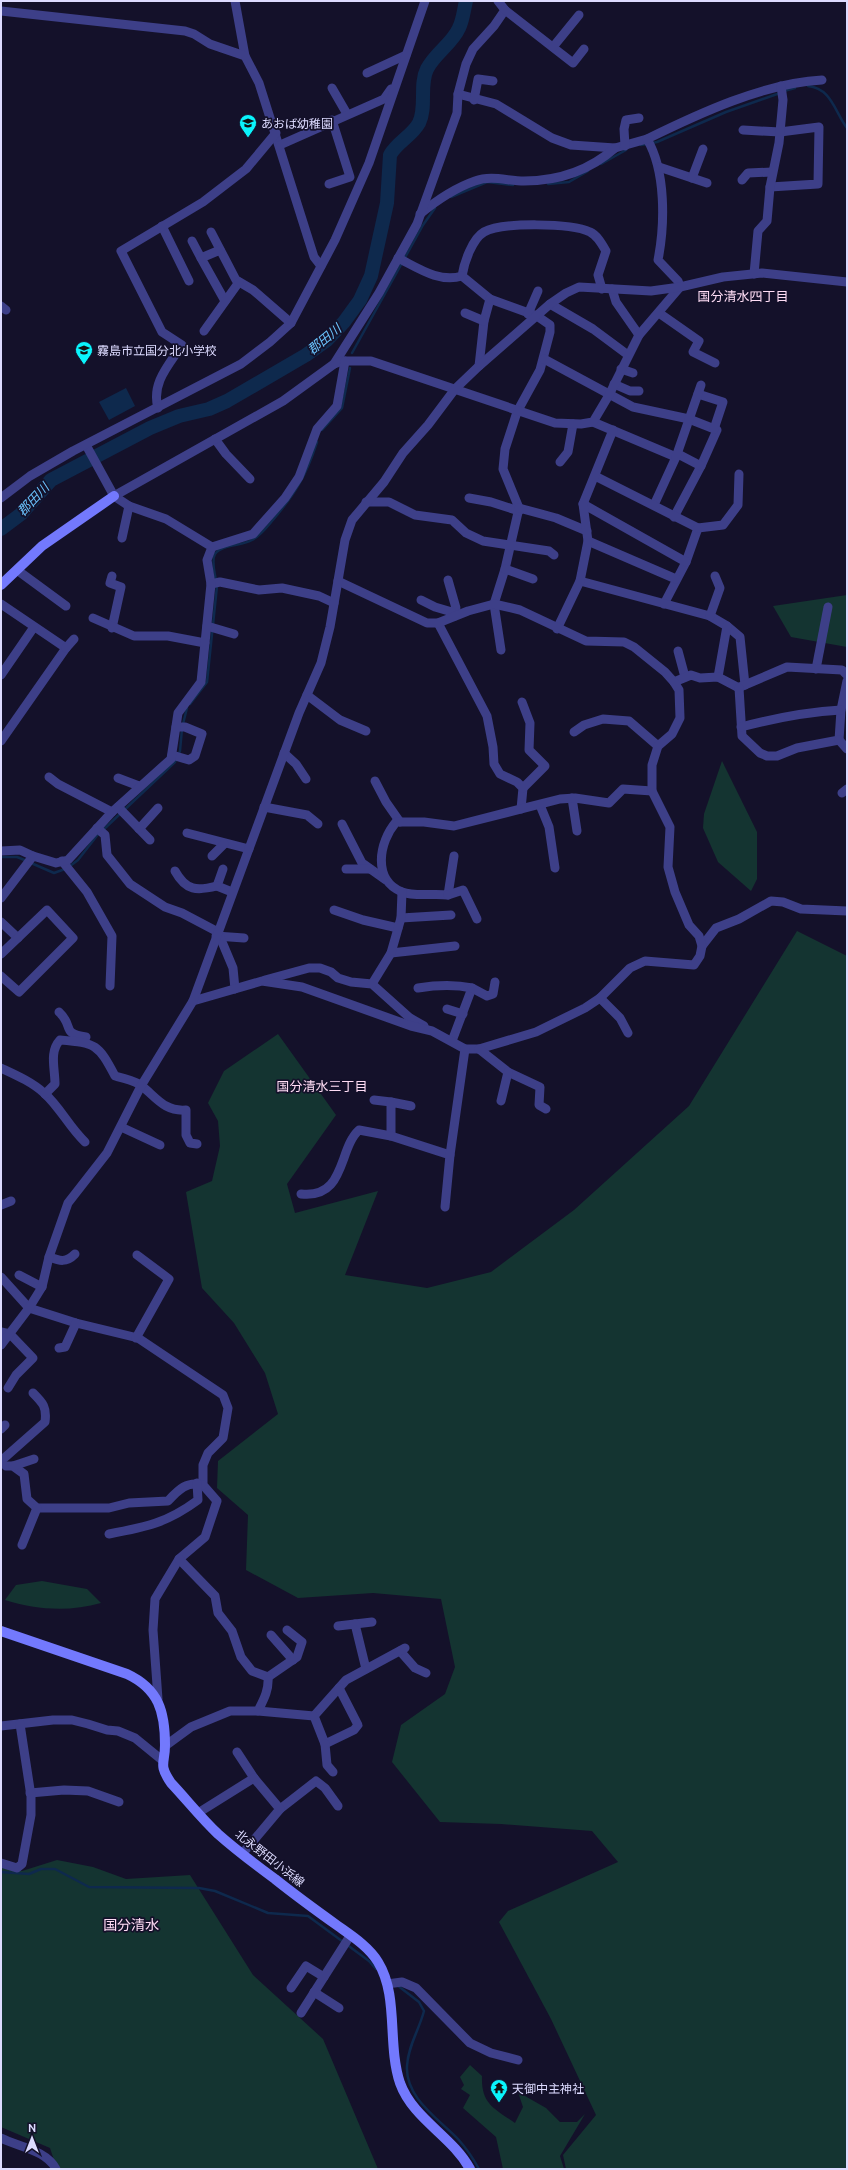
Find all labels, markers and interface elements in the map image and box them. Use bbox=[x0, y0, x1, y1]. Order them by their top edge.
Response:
school or university icon: あおば幼稚園 bbox=[238, 113, 258, 138]
place label: あおば幼稚園 bbox=[261, 117, 333, 130]
district label: 国分清水四丁目 bbox=[697, 289, 789, 303]
water label: 郡田川 bbox=[305, 320, 345, 357]
school or university icon: 霧島市立国分北小学校 bbox=[74, 340, 94, 365]
place label: 霧島市立国分北小学校 bbox=[97, 344, 217, 357]
water label: 郡田川 bbox=[15, 479, 53, 518]
district label: 国分清水三丁目 bbox=[276, 1079, 368, 1093]
street label: 北永野田小浜線 bbox=[233, 1827, 307, 1889]
district label: 国分清水 bbox=[103, 1917, 159, 1933]
temple icon: 天御中主神社 bbox=[489, 2078, 509, 2103]
place label: 天御中主神社 bbox=[512, 2082, 584, 2095]
north arrow bbox=[12, 2118, 52, 2158]
text: N bbox=[28, 2122, 36, 2134]

